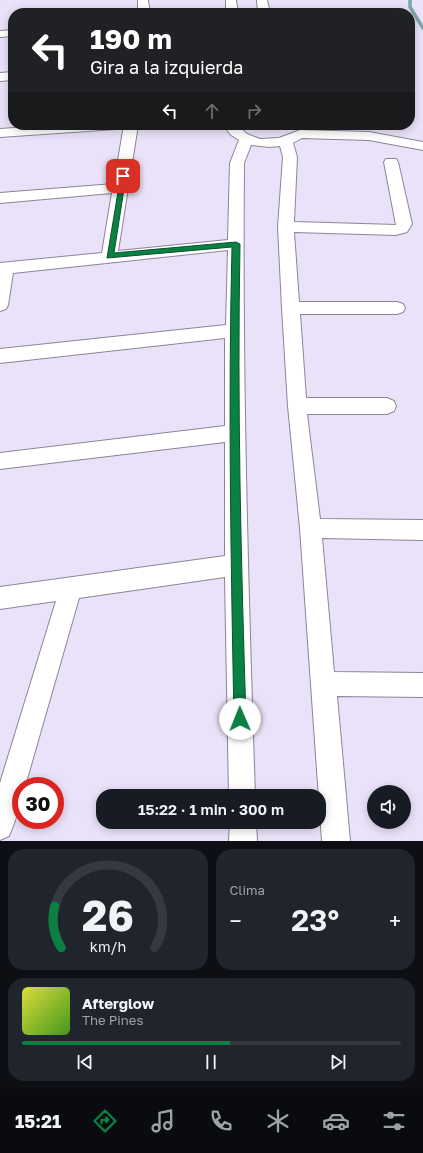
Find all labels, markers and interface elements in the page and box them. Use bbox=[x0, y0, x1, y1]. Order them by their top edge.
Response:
text: 190 m bbox=[90, 22, 172, 55]
icon: left bbox=[24, 24, 76, 76]
text: Gira a la izquierda bbox=[90, 56, 243, 78]
icon: left bbox=[159, 100, 181, 122]
icon: ahead bbox=[201, 100, 223, 122]
icon: right bbox=[243, 100, 265, 122]
pin bbox=[106, 159, 140, 193]
icon: arrive bbox=[112, 165, 134, 187]
position arrow bbox=[219, 698, 261, 740]
speed limit sign: 30 bbox=[12, 777, 64, 829]
map controls bbox=[367, 785, 411, 829]
button: sound bbox=[367, 785, 411, 829]
text: 15:22 · 1 min · 300 m bbox=[138, 800, 284, 818]
text: Clima bbox=[230, 882, 265, 898]
text: 26 bbox=[82, 889, 134, 939]
text: 23° bbox=[291, 902, 339, 938]
text: − bbox=[230, 907, 242, 934]
text: + bbox=[389, 907, 401, 934]
text: km/h bbox=[90, 937, 126, 954]
text: Afterglow bbox=[82, 994, 154, 1012]
text: The Pines bbox=[82, 1012, 143, 1028]
icon: previous bbox=[74, 1051, 96, 1073]
icon: pause bbox=[200, 1051, 222, 1073]
icon: next bbox=[327, 1051, 349, 1073]
icon: directions bbox=[91, 1107, 119, 1135]
icon: music bbox=[149, 1107, 177, 1135]
icon: phone bbox=[207, 1107, 235, 1135]
icon: climate bbox=[264, 1107, 292, 1135]
icon: car bbox=[322, 1107, 350, 1135]
icon: filters bbox=[380, 1107, 408, 1135]
text: 15:21 bbox=[15, 1110, 61, 1132]

